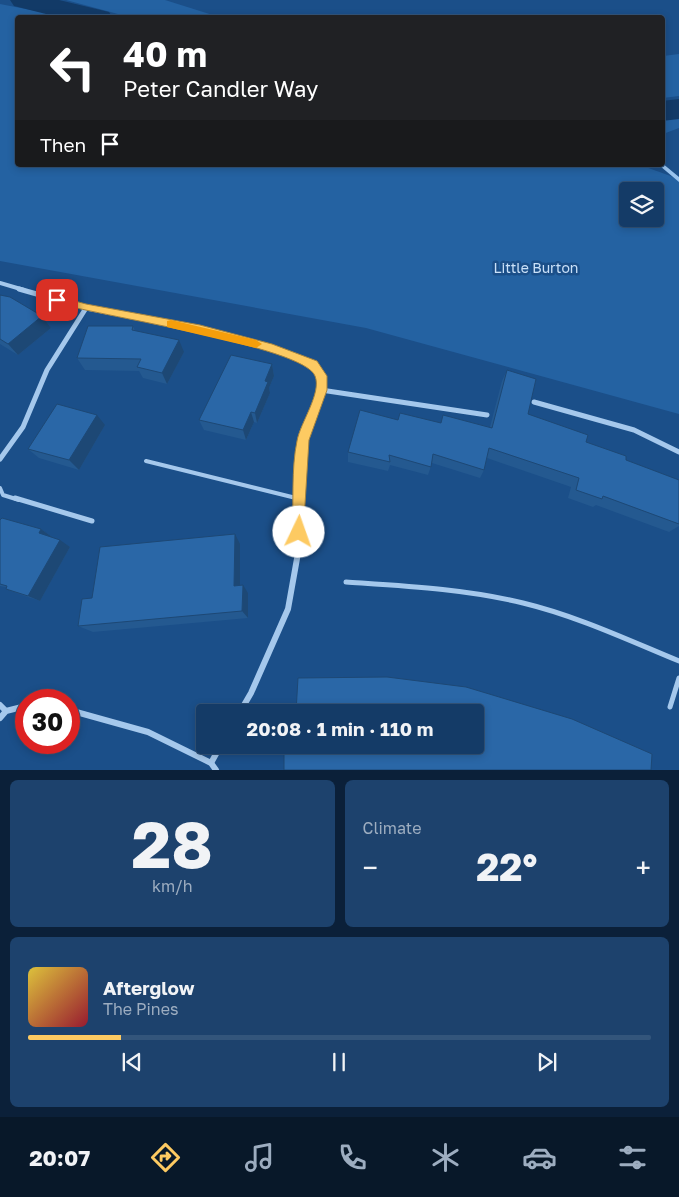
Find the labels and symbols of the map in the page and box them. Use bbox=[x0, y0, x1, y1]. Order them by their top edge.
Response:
park label: Little Burton bbox=[494, 259, 578, 276]
pin bbox=[36, 279, 78, 321]
position arrow bbox=[272, 505, 324, 557]
speed limit sign: 30 bbox=[15, 689, 80, 754]

